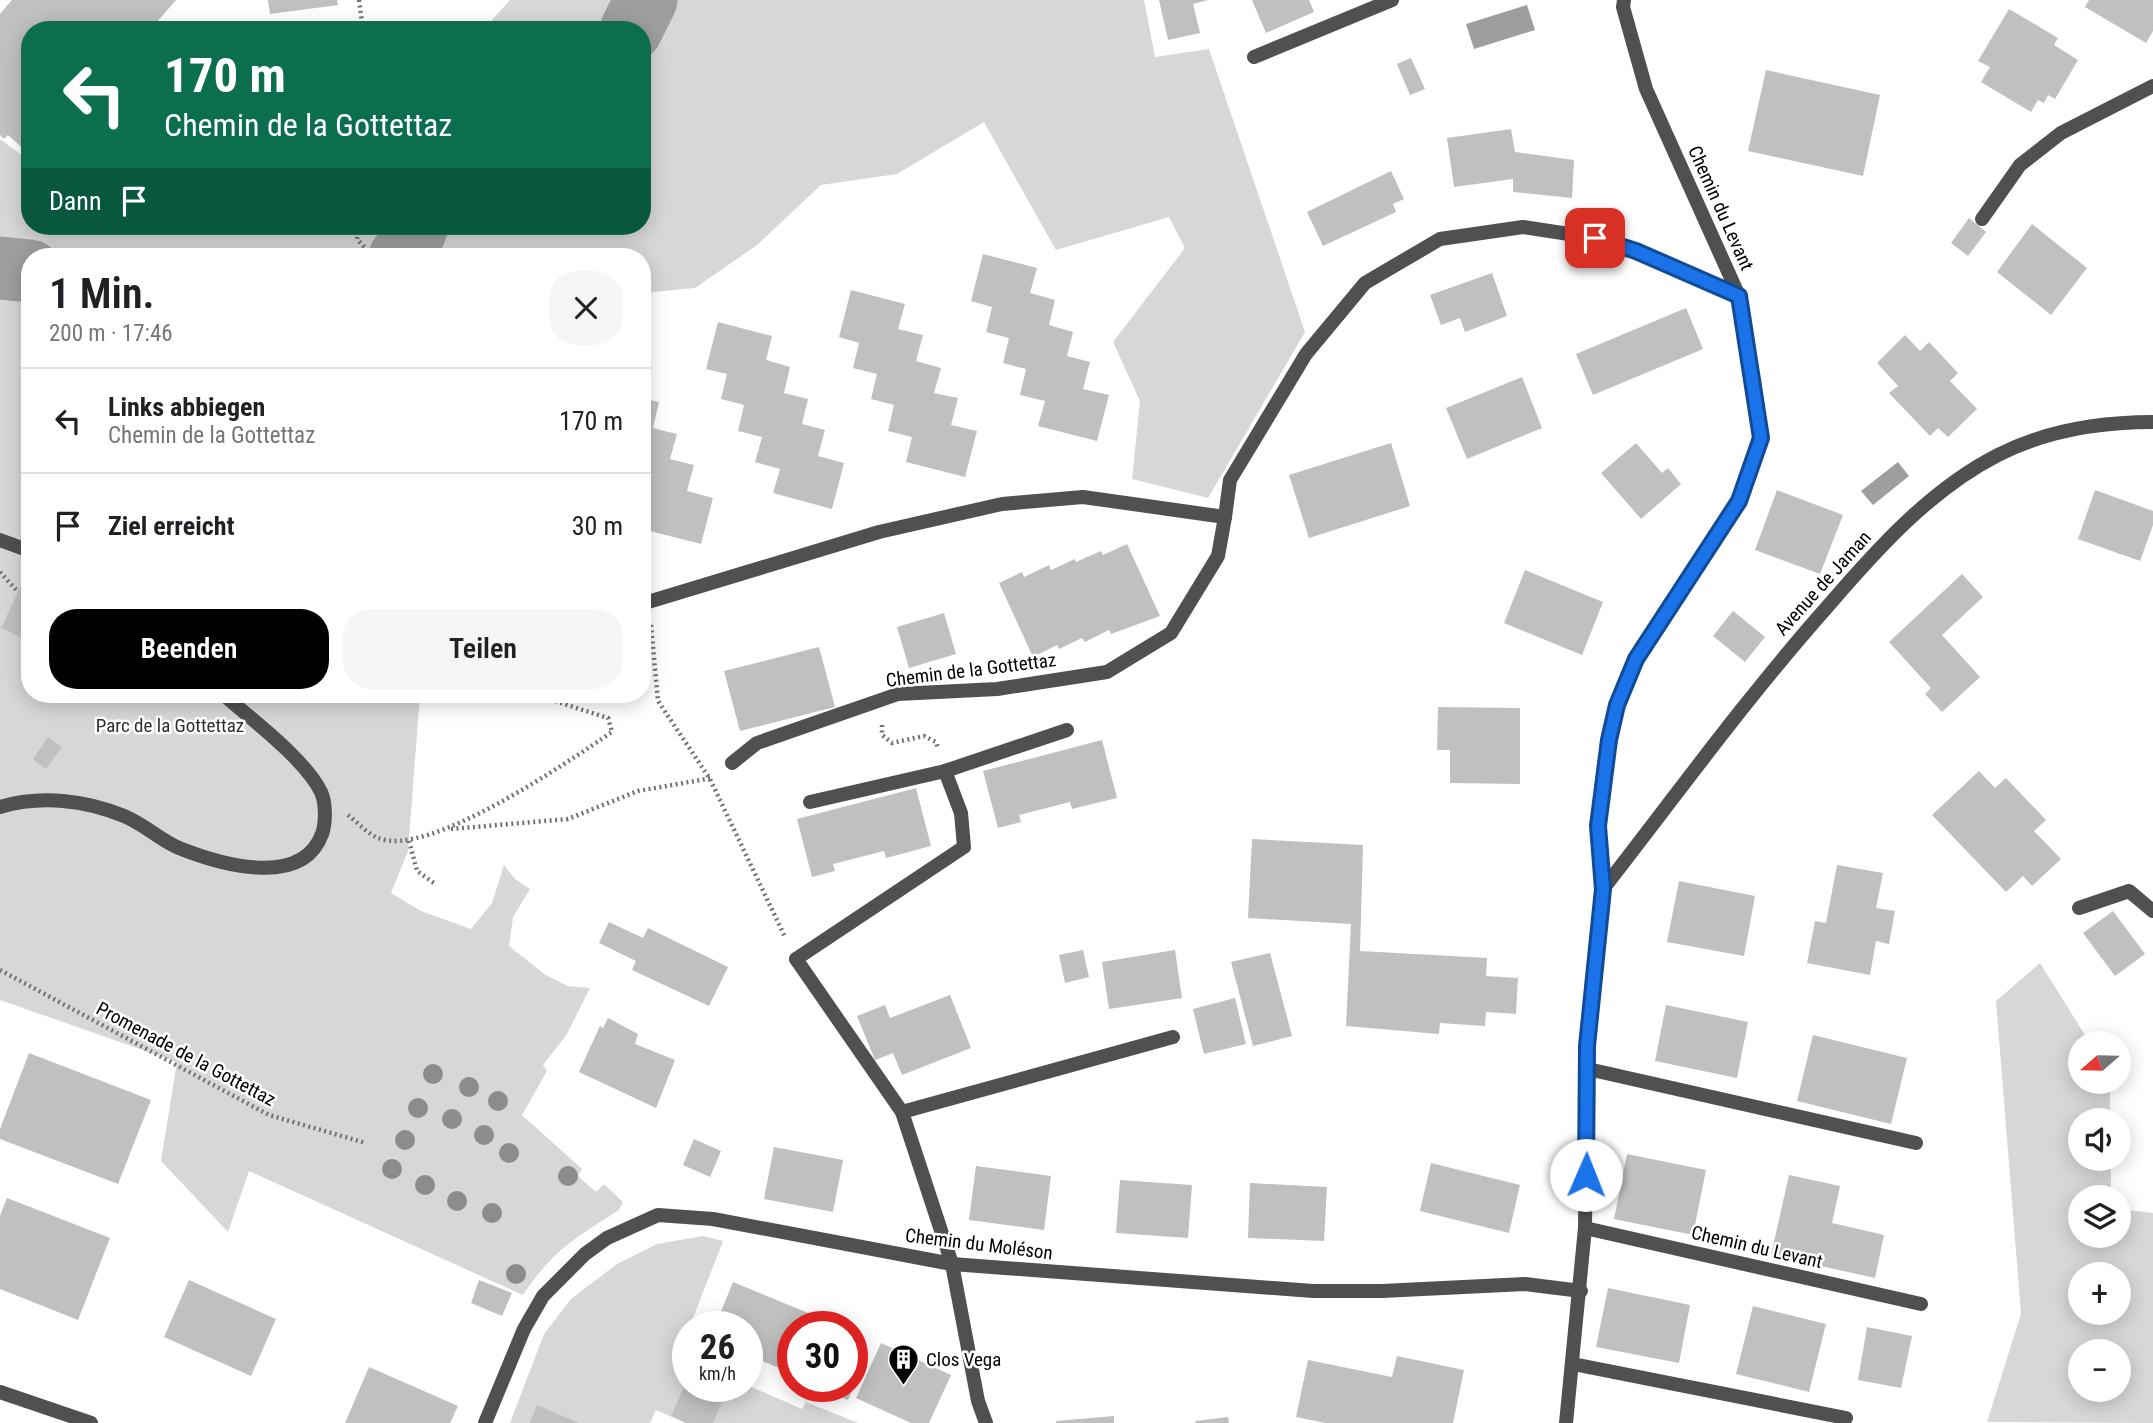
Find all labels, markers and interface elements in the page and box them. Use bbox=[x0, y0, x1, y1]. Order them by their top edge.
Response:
text: 170 m bbox=[164, 47, 286, 104]
icon: left bbox=[49, 49, 140, 140]
text: Chemin de la Gottettaz bbox=[164, 106, 452, 144]
street label: Chemin du Levant bbox=[1683, 142, 1759, 274]
icon: arrive bbox=[115, 182, 153, 220]
text: Dann bbox=[49, 186, 101, 216]
pin bbox=[1565, 208, 1625, 268]
icon: arrive bbox=[1576, 219, 1614, 257]
text: 1 Min. bbox=[49, 269, 155, 318]
button: close bbox=[549, 271, 623, 345]
text: 200 m · 17:46 bbox=[49, 320, 173, 347]
text: Links abbiegen bbox=[108, 392, 265, 422]
icon: left bbox=[49, 402, 87, 440]
text: 170 m bbox=[559, 406, 623, 436]
text: Chemin de la Gottettaz bbox=[108, 422, 315, 449]
icon: arrive bbox=[49, 507, 87, 545]
text: Ziel erreicht bbox=[108, 511, 234, 541]
text: 30 m bbox=[572, 511, 623, 541]
street label: Avenue de Jaman bbox=[1770, 526, 1876, 640]
button: Beenden bbox=[49, 609, 329, 689]
button: Teilen bbox=[343, 609, 623, 689]
street label: Chemin de la Gottettaz bbox=[885, 648, 1057, 692]
park label: Parc de la Gottettaz bbox=[96, 714, 244, 737]
street label: Promenade de la Gottettaz bbox=[92, 997, 280, 1111]
north arrow bbox=[2068, 1031, 2132, 1094]
map controls bbox=[2068, 1031, 2131, 1402]
button: sound bbox=[2068, 1108, 2131, 1171]
position arrow bbox=[1549, 1138, 1623, 1212]
button: layers bbox=[2068, 1185, 2131, 1248]
street label: Chemin du Levant bbox=[1689, 1221, 1825, 1273]
street label: Chemin du Moléson bbox=[904, 1224, 1054, 1264]
button: + bbox=[2068, 1262, 2131, 1325]
speed limit sign: 30 bbox=[777, 1311, 868, 1402]
text: 26 bbox=[700, 1327, 735, 1368]
button: − bbox=[2068, 1339, 2131, 1402]
building icon: Clos Vega bbox=[886, 1342, 920, 1386]
place label: Clos Vega bbox=[926, 1348, 1001, 1371]
text: km/h bbox=[699, 1363, 736, 1384]

